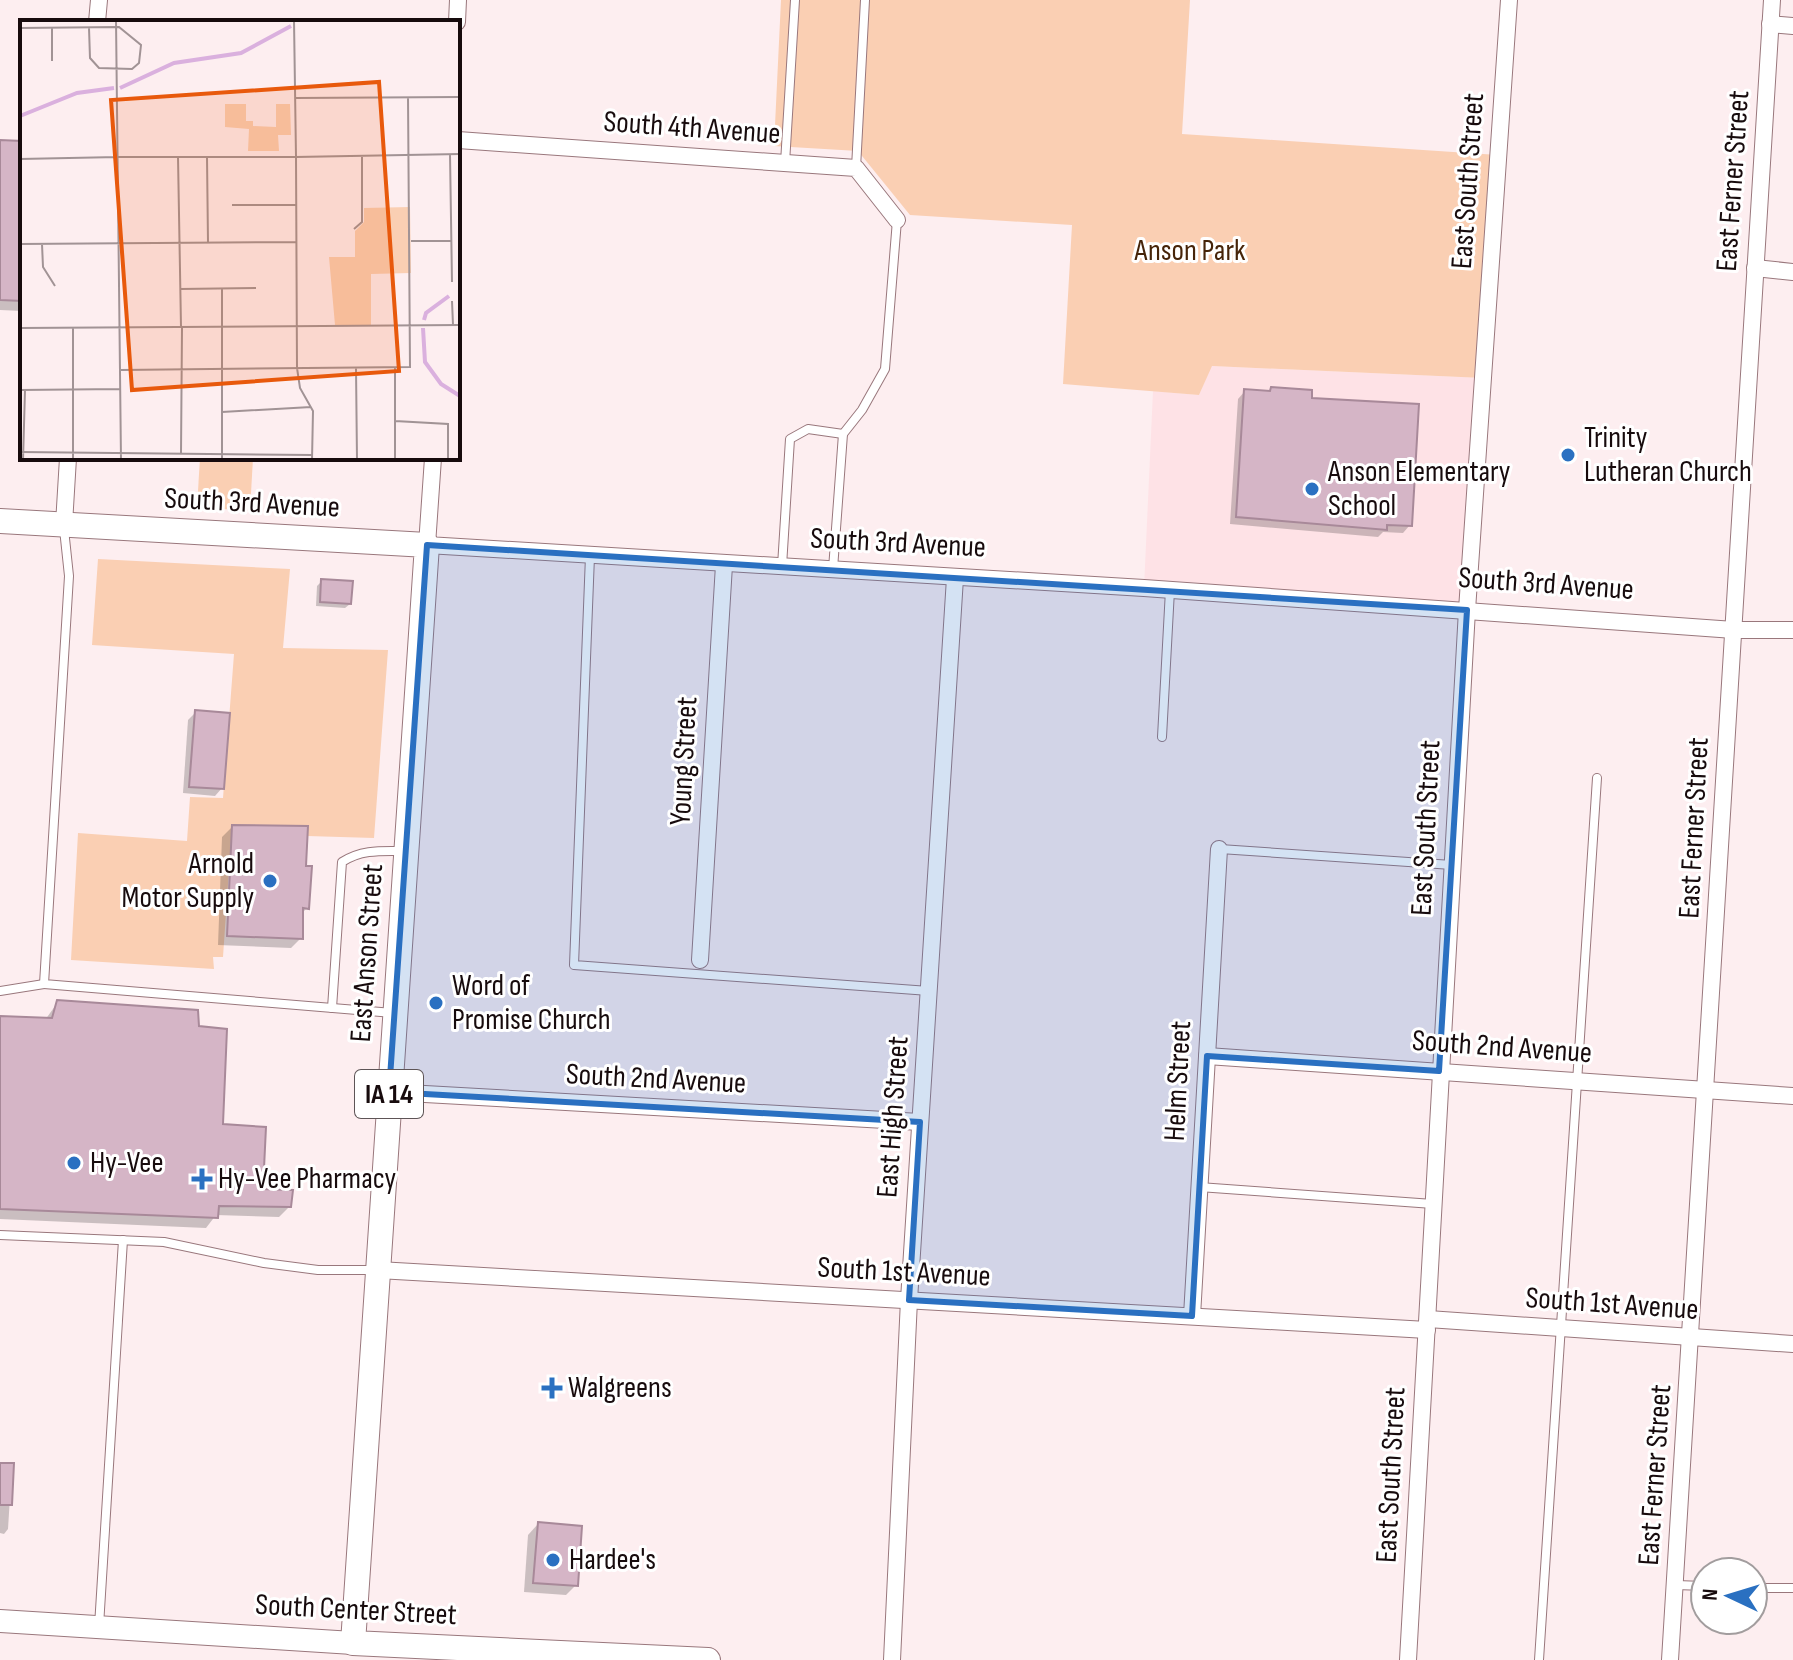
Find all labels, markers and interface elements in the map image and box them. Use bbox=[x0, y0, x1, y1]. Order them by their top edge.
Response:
inset map bbox=[20, 20, 460, 460]
street label: East Ferner Street bbox=[1709, 89, 1757, 273]
street label: East South Street bbox=[1444, 92, 1492, 270]
street label: South 4th Avenue bbox=[602, 104, 782, 152]
park label: Anson Park bbox=[1134, 233, 1246, 269]
place label: Trinity Lutheran Church bbox=[1584, 420, 1752, 490]
marker: Trinity Lutheran Church bbox=[1559, 446, 1577, 464]
place label: Anson Elementary School bbox=[1327, 454, 1511, 524]
street label: South 3rd Avenue bbox=[163, 480, 341, 526]
marker: Anson Elementary School bbox=[1303, 480, 1321, 498]
street label: South 3rd Avenue bbox=[809, 520, 987, 566]
street label: South 3rd Avenue bbox=[1457, 560, 1635, 608]
street label: Young Street bbox=[663, 696, 705, 826]
street label: East Ferner Street bbox=[1671, 737, 1717, 919]
street label: East South Street bbox=[1403, 739, 1449, 917]
place label: Arnold Motor Supply bbox=[122, 846, 254, 916]
street label: East Anson Street bbox=[343, 863, 391, 1043]
marker: Arnold Motor Supply bbox=[261, 872, 279, 890]
place label: Word of Promise Church bbox=[452, 968, 611, 1038]
marker: Word of Promise Church bbox=[427, 994, 445, 1012]
street label: Helm Street bbox=[1157, 1020, 1199, 1142]
street label: South 2nd Avenue bbox=[1411, 1023, 1593, 1071]
street label: East High Street bbox=[869, 1035, 917, 1199]
street label: South 2nd Avenue bbox=[565, 1056, 747, 1102]
road number: IA 14 bbox=[355, 1070, 423, 1118]
place label: Hy-Vee bbox=[90, 1145, 163, 1181]
marker: Hy-Vee bbox=[65, 1154, 83, 1172]
place label: Hy-Vee Pharmacy bbox=[218, 1161, 396, 1197]
marker: Hy-Vee Pharmacy bbox=[193, 1170, 211, 1188]
street label: South 1st Avenue bbox=[817, 1249, 991, 1295]
street label: South 1st Avenue bbox=[1524, 1280, 1700, 1328]
place label: Walgreens bbox=[568, 1370, 672, 1406]
marker: Walgreens bbox=[543, 1379, 561, 1397]
street label: East Ferner Street bbox=[1631, 1383, 1679, 1567]
street label: East South Street bbox=[1368, 1386, 1414, 1564]
place label: Hardee's bbox=[569, 1542, 656, 1578]
marker: Hardee's bbox=[544, 1551, 562, 1569]
north arrow bbox=[1689, 1556, 1769, 1636]
street label: South Center Street bbox=[254, 1587, 458, 1633]
text: N bbox=[1697, 1588, 1724, 1602]

